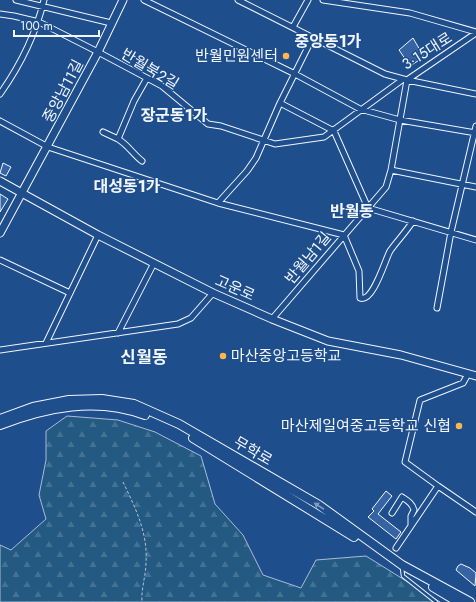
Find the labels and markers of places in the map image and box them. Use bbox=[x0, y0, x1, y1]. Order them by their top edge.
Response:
place label: 반월민원센터 bbox=[195, 45, 278, 67]
marker: 반월민원센터 bbox=[281, 51, 291, 61]
place label: 마산중앙고등학교 bbox=[231, 345, 341, 367]
marker: 마산중앙고등학교 bbox=[218, 351, 228, 361]
place label: 마산제일여중고등학교 신협 bbox=[281, 415, 451, 437]
marker: 마산제일여중고등학교 신협 bbox=[454, 421, 464, 431]

